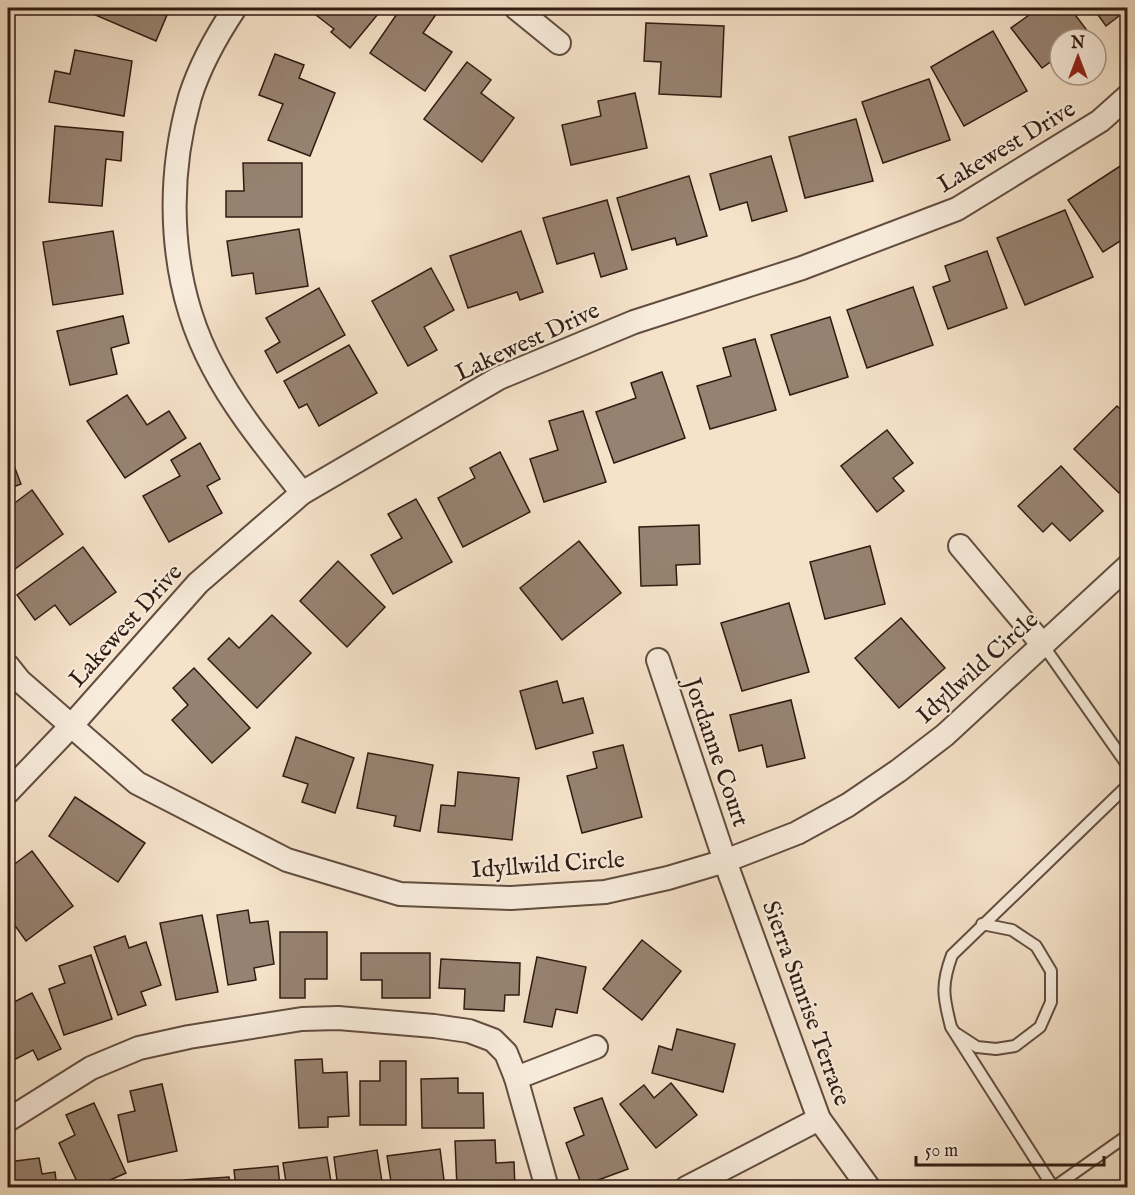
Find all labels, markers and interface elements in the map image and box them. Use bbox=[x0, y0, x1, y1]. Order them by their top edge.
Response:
north arrow bbox=[1048, 27, 1108, 87]
text: N bbox=[1070, 34, 1085, 54]
street label: Lakewest Drive bbox=[932, 94, 1081, 201]
street label: Lakewest Drive bbox=[451, 295, 605, 389]
street label: Lakewest Drive bbox=[63, 558, 190, 694]
street label: Idyllwild Circle bbox=[910, 605, 1046, 731]
street label: Jordanne Court bbox=[675, 671, 756, 831]
street label: Idyllwild Circle bbox=[470, 845, 626, 886]
street label: Sierra Sunrise Terrace bbox=[754, 897, 857, 1110]
scale bar bbox=[916, 1129, 1104, 1167]
text: 50 m bbox=[925, 1140, 958, 1163]

